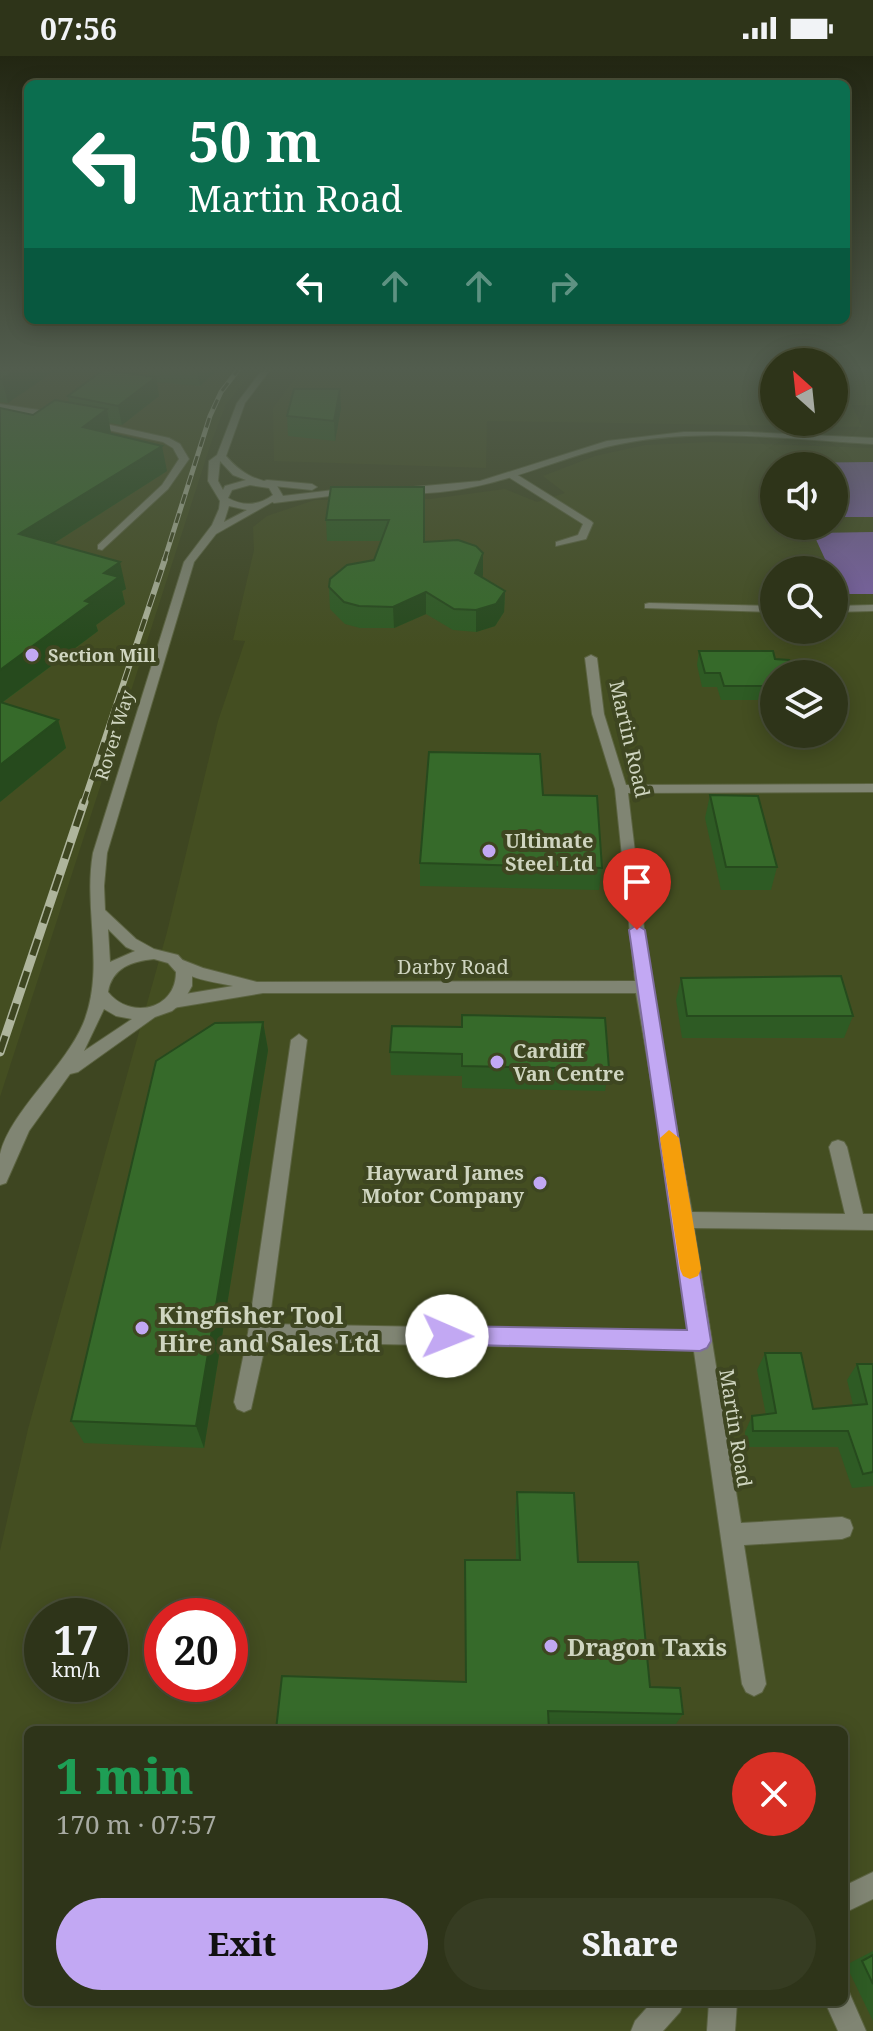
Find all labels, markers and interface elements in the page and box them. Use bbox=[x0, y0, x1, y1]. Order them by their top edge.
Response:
text: 07:56 bbox=[40, 8, 117, 49]
text: 50 m bbox=[188, 102, 321, 178]
icon: left bbox=[56, 112, 160, 216]
text: Martin Road bbox=[188, 174, 403, 223]
icon: left bbox=[289, 264, 333, 308]
icon: ahead bbox=[373, 264, 417, 308]
icon: ahead bbox=[457, 264, 501, 308]
icon: right bbox=[541, 264, 585, 308]
north arrow bbox=[760, 348, 848, 436]
map controls bbox=[760, 348, 848, 748]
button: sound bbox=[760, 452, 848, 540]
button: search bbox=[760, 556, 848, 644]
place label: Section Mill bbox=[48, 643, 156, 667]
marker: Section Mill bbox=[23, 646, 41, 664]
button: layers bbox=[760, 660, 848, 748]
street label: Martin Road bbox=[603, 678, 657, 800]
street label: Rover Way bbox=[89, 686, 139, 783]
place label: Ultimate Steel Ltd bbox=[505, 827, 594, 877]
marker: Ultimate Steel Ltd bbox=[480, 842, 498, 860]
pin bbox=[603, 848, 671, 930]
icon: arrive bbox=[615, 860, 659, 904]
street label: Darby Road bbox=[397, 953, 509, 980]
place label: Cardiff Van Centre bbox=[513, 1037, 624, 1087]
marker: Cardiff Van Centre bbox=[488, 1053, 506, 1071]
place label: Hayward James Motor Company bbox=[362, 1159, 524, 1209]
marker: Hayward James Motor Company bbox=[531, 1174, 549, 1192]
position arrow bbox=[405, 1294, 489, 1378]
place label: Kingfisher Tool Hire and Sales Ltd bbox=[158, 1298, 381, 1359]
marker: Kingfisher Tool Hire and Sales Ltd bbox=[133, 1319, 151, 1337]
street label: Martin Road bbox=[713, 1367, 759, 1489]
speed limit sign: 20 bbox=[144, 1598, 248, 1702]
text: 17 bbox=[53, 1612, 99, 1667]
place label: Dragon Taxis bbox=[567, 1630, 727, 1663]
marker: Dragon Taxis bbox=[542, 1637, 560, 1655]
text: km/h bbox=[51, 1656, 101, 1683]
text: 1 min bbox=[56, 1743, 194, 1808]
button: close bbox=[732, 1752, 816, 1836]
text: 170 m · 07:57 bbox=[56, 1806, 217, 1842]
button: Exit bbox=[56, 1898, 428, 1990]
button: Share bbox=[444, 1898, 816, 1990]

